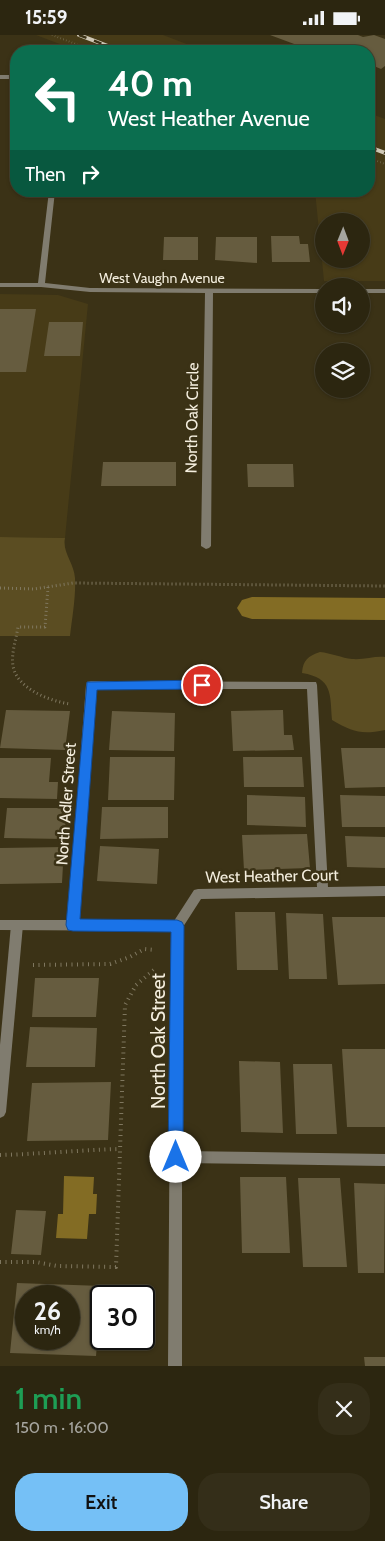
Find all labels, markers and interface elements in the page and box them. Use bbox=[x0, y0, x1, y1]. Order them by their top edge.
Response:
text: 15:59 bbox=[25, 6, 67, 29]
text: 40 m bbox=[108, 62, 193, 105]
icon: left bbox=[25, 65, 90, 130]
text: West Heather Avenue bbox=[108, 105, 310, 132]
icon: right bbox=[76, 160, 104, 188]
text: Then bbox=[25, 163, 66, 186]
north arrow bbox=[315, 213, 370, 267]
map controls bbox=[315, 213, 370, 398]
street label: West Vaughn Avenue bbox=[99, 269, 225, 287]
button: sound bbox=[315, 278, 370, 333]
button: layers bbox=[315, 343, 370, 398]
street label: North Oak Circle bbox=[182, 362, 202, 474]
pin bbox=[181, 664, 223, 706]
icon: arrive bbox=[188, 671, 216, 699]
street label: North Adler Street bbox=[52, 741, 80, 866]
street label: West Heather Court bbox=[205, 865, 339, 887]
street label: North Oak Street bbox=[147, 973, 170, 1109]
position arrow bbox=[149, 1130, 201, 1182]
speed limit sign: 30 bbox=[90, 1285, 155, 1350]
text: 26 bbox=[34, 1296, 61, 1326]
text: km/h bbox=[34, 1322, 61, 1337]
text: 1 min bbox=[15, 1380, 82, 1417]
button: close bbox=[318, 1383, 370, 1435]
text: 150 m · 16:00 bbox=[15, 1418, 109, 1437]
button: Exit bbox=[15, 1473, 188, 1531]
button: Share bbox=[198, 1473, 370, 1531]

